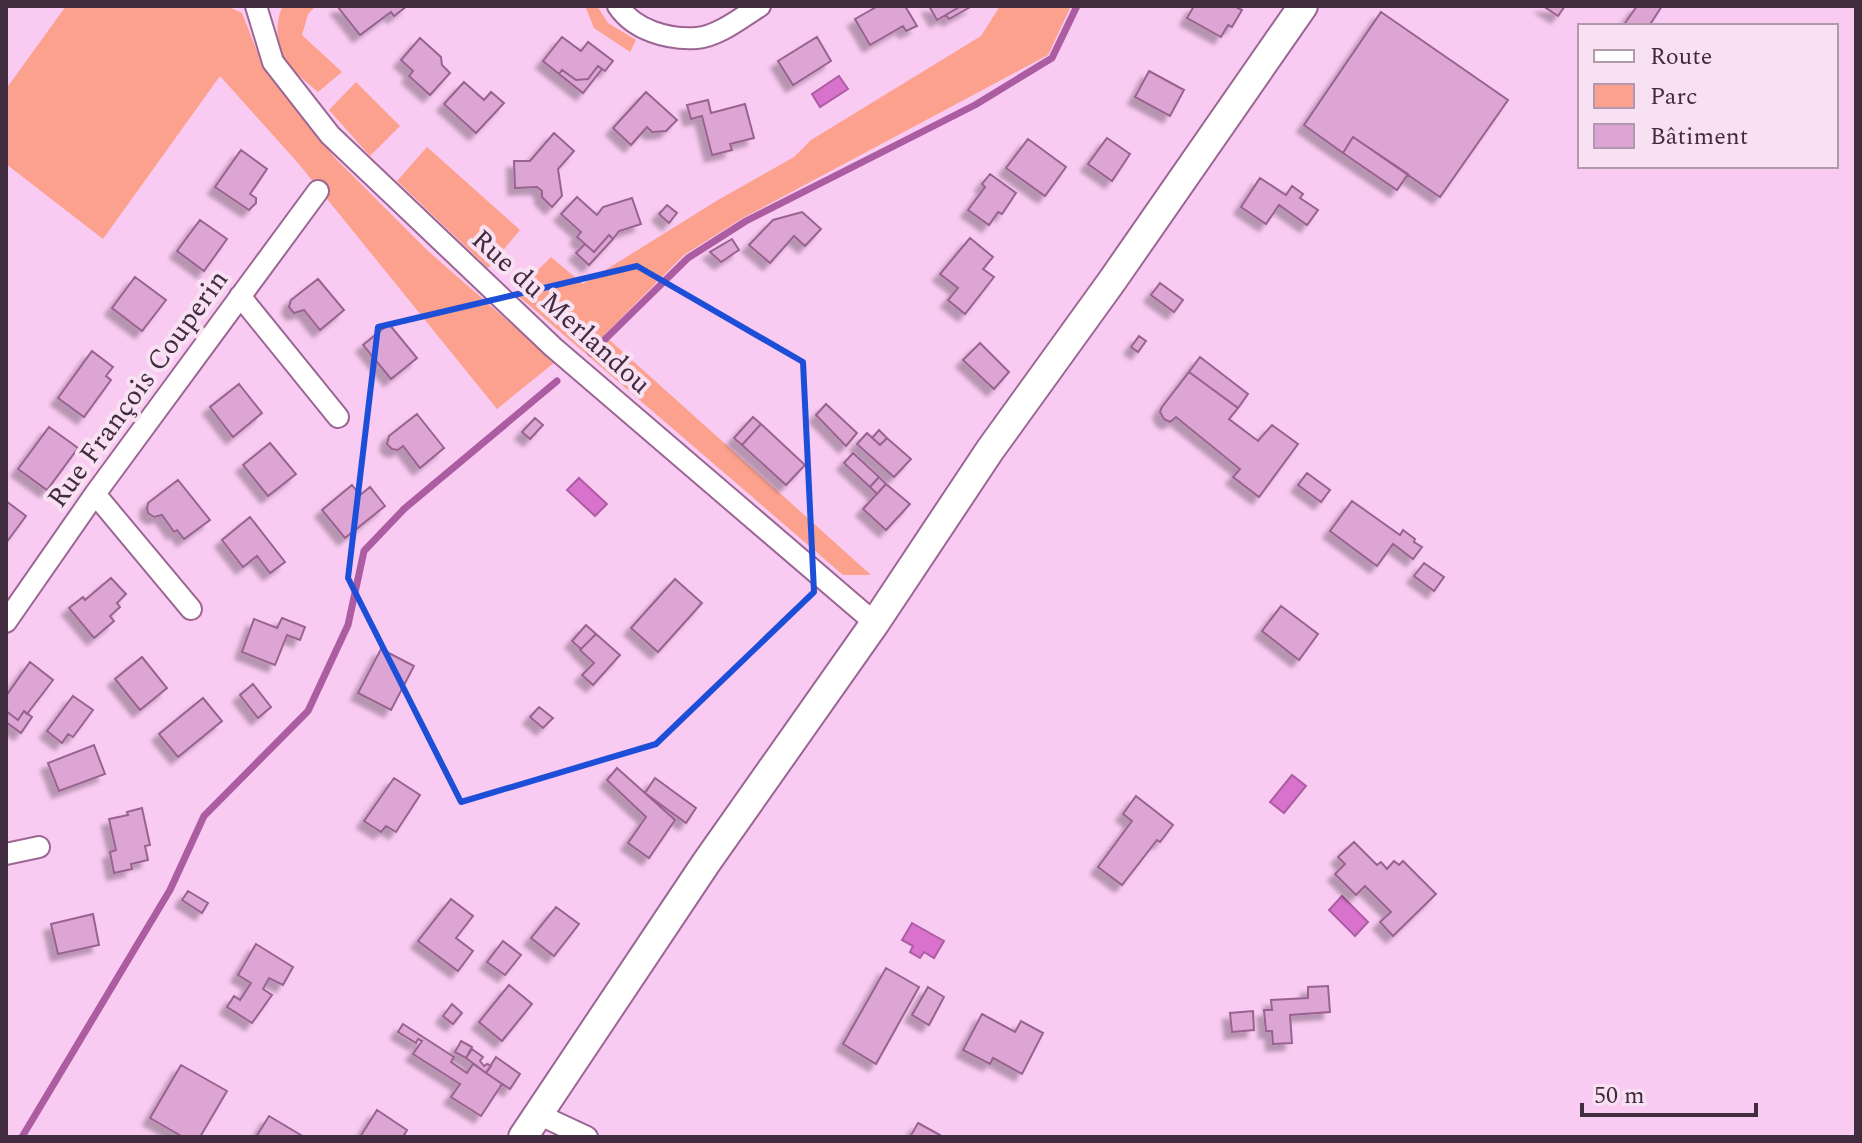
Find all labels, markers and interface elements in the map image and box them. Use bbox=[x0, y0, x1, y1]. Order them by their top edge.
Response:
legend bbox=[1578, 24, 1838, 168]
text: Route bbox=[1650, 39, 1712, 75]
text: Parc bbox=[1650, 79, 1698, 115]
text: Bâtiment bbox=[1650, 119, 1748, 155]
street label: Rue du Merlandou bbox=[461, 219, 661, 405]
street label: Rue François Couperin bbox=[37, 261, 239, 517]
scale bar bbox=[1582, 1067, 1756, 1117]
text: 50 m bbox=[1594, 1078, 1645, 1114]

